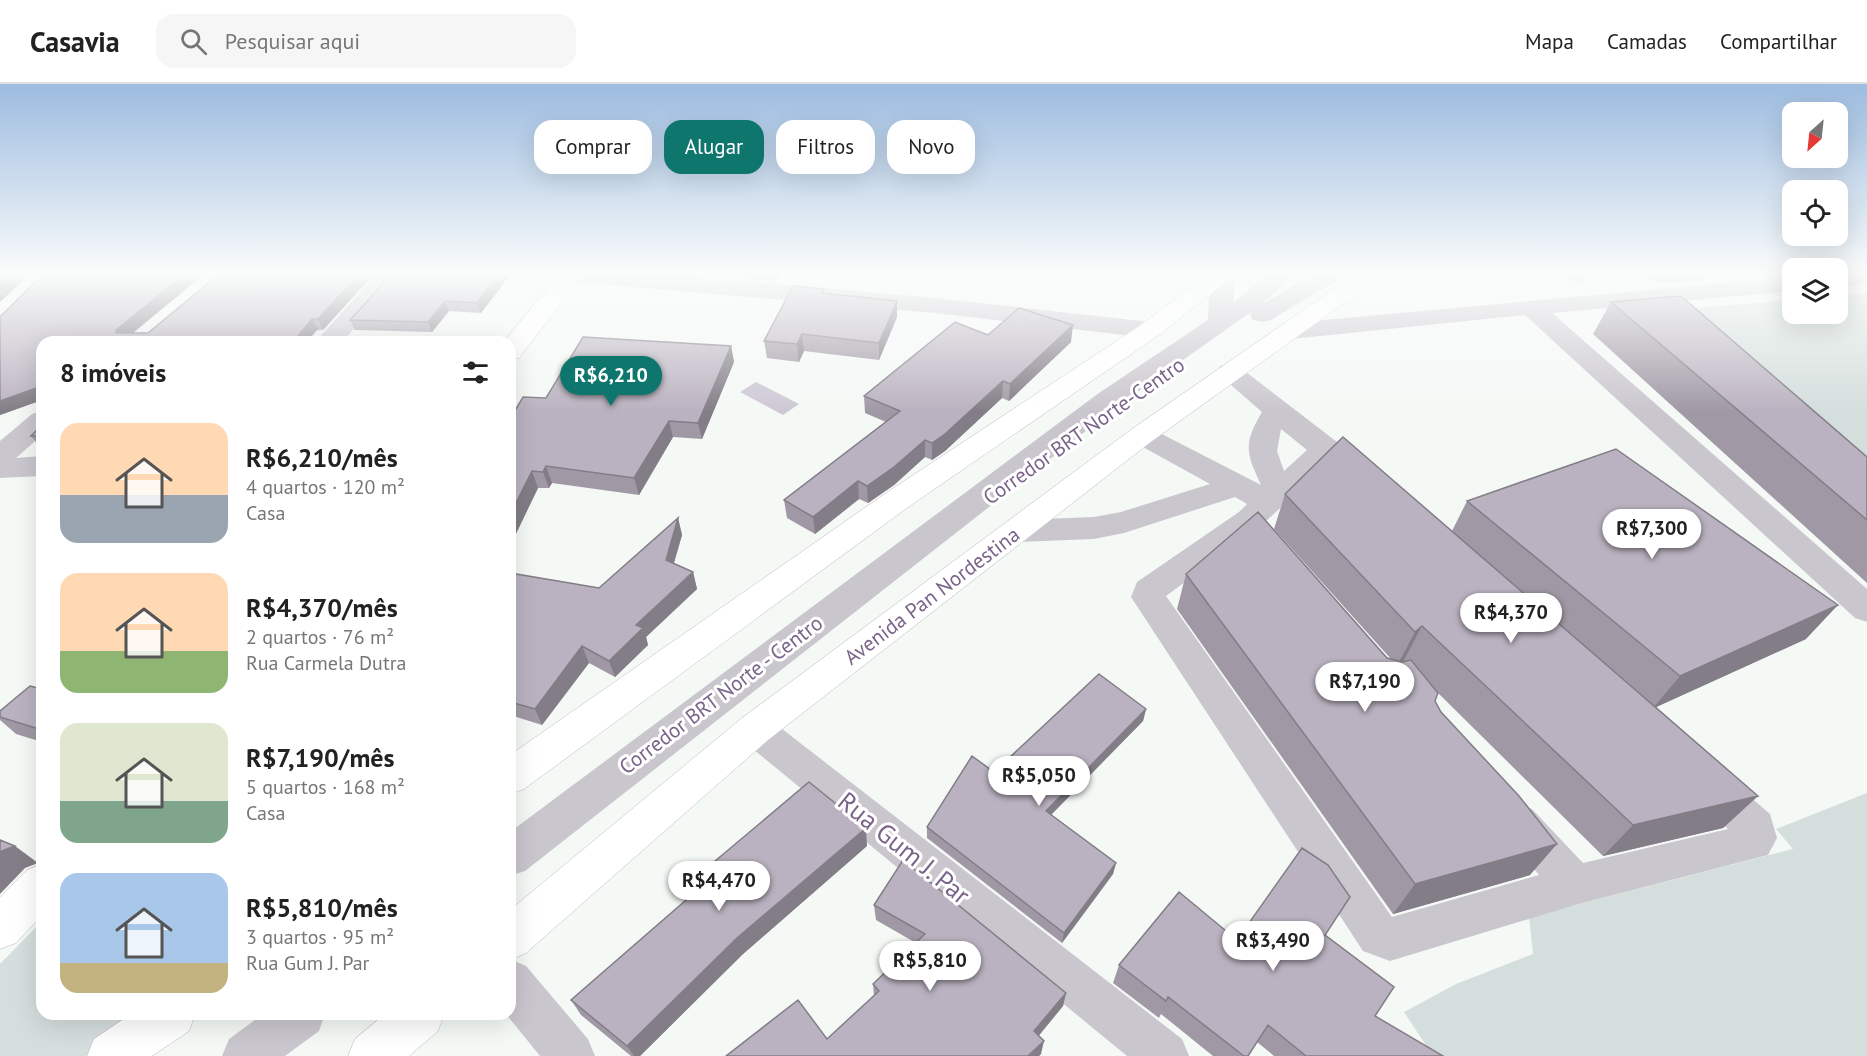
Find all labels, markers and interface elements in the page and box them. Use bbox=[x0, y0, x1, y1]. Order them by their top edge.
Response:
search box bbox=[156, 14, 576, 68]
text: Casavia bbox=[30, 23, 120, 60]
icon: search bbox=[177, 25, 210, 58]
text: Pesquisar aqui bbox=[225, 27, 360, 55]
text: Mapa bbox=[1525, 28, 1574, 55]
text: Camadas bbox=[1607, 28, 1687, 55]
text: Compartilhar bbox=[1720, 28, 1837, 55]
north arrow bbox=[1782, 102, 1848, 168]
map controls bbox=[1782, 102, 1848, 324]
chip: Comprar bbox=[534, 120, 652, 174]
chip: Alugar bbox=[664, 120, 764, 174]
chip: Filtros bbox=[776, 120, 875, 174]
chip: Novo bbox=[887, 120, 975, 174]
button: locate bbox=[1782, 180, 1848, 246]
button: layers bbox=[1782, 258, 1848, 324]
street label: Corredor BRT Norte-Centro bbox=[978, 351, 1190, 510]
text: 8 imóveis bbox=[60, 356, 166, 389]
icon: filters bbox=[459, 356, 492, 389]
pin: R$6,210 bbox=[556, 356, 666, 407]
text: R$6,210 bbox=[574, 362, 648, 388]
text: R$6,210/mês bbox=[246, 441, 398, 474]
icon: home bbox=[108, 447, 180, 519]
text: 4 quartos · 120 m² bbox=[246, 474, 405, 500]
text: Casa bbox=[246, 500, 285, 526]
pin: R$7,300 bbox=[1597, 509, 1707, 560]
text: R$7,300 bbox=[1616, 515, 1688, 541]
street label: Avenida Pan Nordestina bbox=[839, 521, 1025, 670]
text: R$4,370/mês bbox=[246, 591, 398, 624]
pin: R$4,370 bbox=[1456, 593, 1566, 644]
icon: home bbox=[108, 597, 180, 669]
text: R$4,370 bbox=[1474, 599, 1548, 625]
street label: Corredor BRT Norte - Centro bbox=[614, 609, 828, 780]
text: 2 quartos · 76 m² bbox=[246, 624, 394, 650]
text: Rua Carmela Dutra bbox=[246, 650, 406, 676]
pin: R$7,190 bbox=[1310, 662, 1420, 713]
text: R$7,190 bbox=[1329, 668, 1401, 694]
text: R$7,190/mês bbox=[246, 741, 395, 774]
icon: home bbox=[108, 747, 180, 819]
pin: R$5,050 bbox=[984, 756, 1094, 807]
text: R$5,050 bbox=[1002, 762, 1076, 788]
text: 5 quartos · 168 m² bbox=[246, 774, 405, 800]
street label: Rua Gum J. Par bbox=[832, 784, 977, 911]
text: Casa bbox=[246, 800, 285, 826]
pin: R$4,470 bbox=[664, 861, 774, 912]
text: R$4,470 bbox=[682, 867, 756, 893]
text: R$5,810/mês bbox=[246, 891, 398, 924]
icon: home bbox=[108, 897, 180, 969]
pin: R$3,490 bbox=[1218, 921, 1328, 972]
text: 3 quartos · 95 m² bbox=[246, 924, 394, 950]
text: R$3,490 bbox=[1236, 927, 1310, 953]
pin: R$5,810 bbox=[875, 941, 985, 992]
text: R$5,810 bbox=[893, 947, 967, 973]
text: Rua Gum J. Par bbox=[246, 950, 369, 976]

